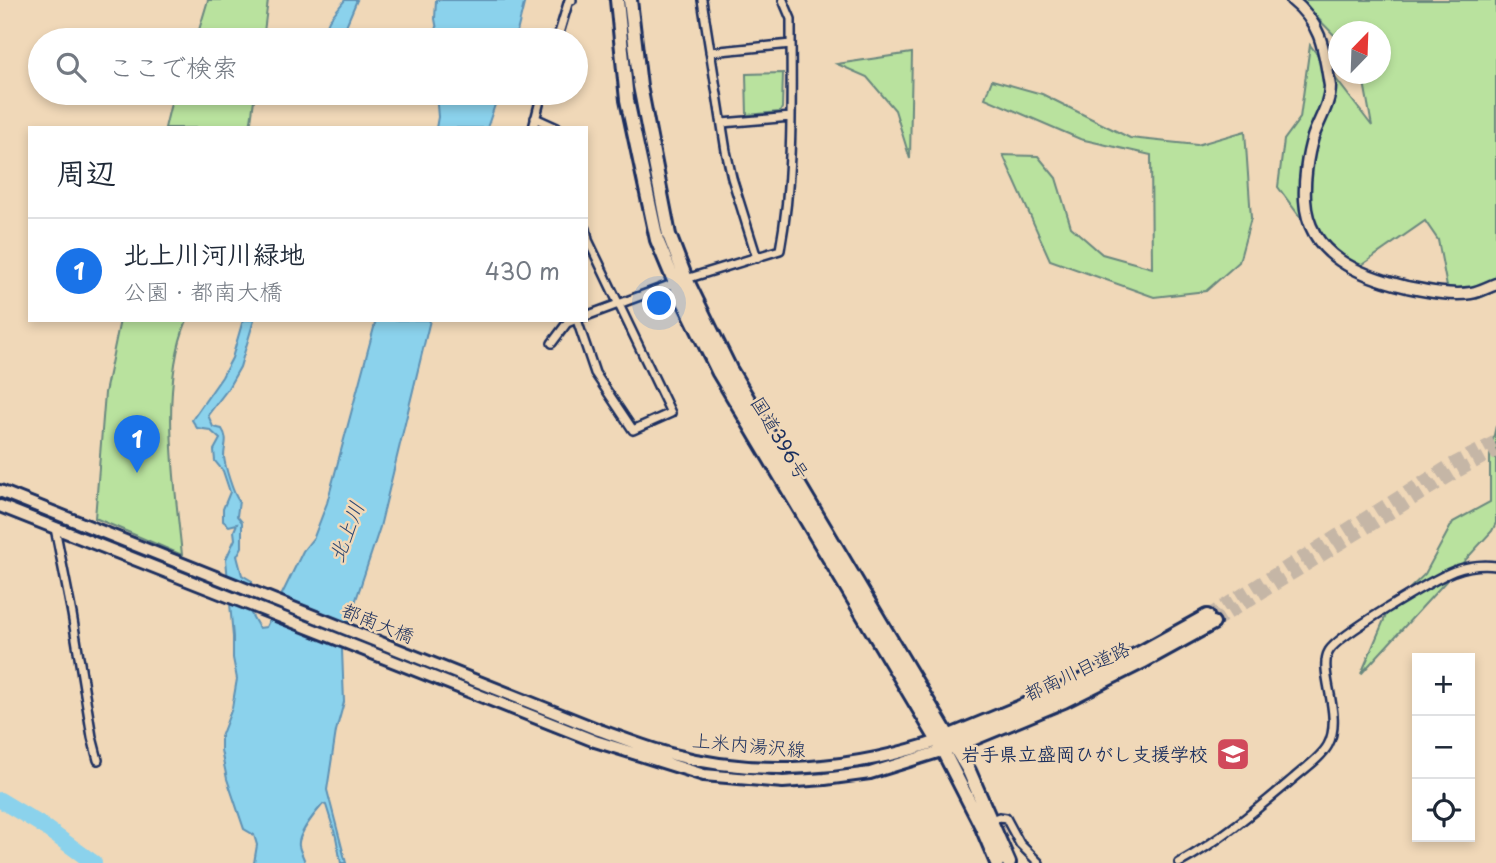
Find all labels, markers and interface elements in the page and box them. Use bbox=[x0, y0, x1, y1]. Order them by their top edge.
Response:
north arrow bbox=[1328, 21, 1391, 84]
search box bbox=[28, 28, 588, 105]
text: ここで検索 bbox=[108, 47, 238, 86]
icon: search bbox=[52, 48, 90, 86]
text: 周辺 bbox=[56, 149, 116, 194]
text: 北上川河川緑地 bbox=[123, 234, 305, 273]
text: 1 bbox=[74, 253, 85, 288]
text: 430 m bbox=[485, 253, 560, 288]
text: 公園 · 都南大橋 bbox=[123, 273, 283, 308]
your location bbox=[642, 286, 676, 320]
street label: 国道396号 bbox=[745, 390, 817, 485]
pin: 1 bbox=[114, 415, 160, 473]
water label: 北上川 bbox=[319, 496, 371, 566]
street label: 都南大橋 bbox=[338, 595, 419, 649]
street label: 都南川目道路 bbox=[1019, 633, 1134, 707]
map controls bbox=[1412, 653, 1475, 842]
button: + bbox=[1412, 653, 1475, 716]
button: − bbox=[1412, 716, 1475, 779]
street label: 上米内湯沢線 bbox=[691, 725, 807, 763]
school or university icon: 岩手県立盛岡ひがし支援学校 bbox=[1214, 735, 1252, 773]
place label: 岩手県立盛岡ひがし支援学校 bbox=[961, 739, 1208, 767]
button: locate bbox=[1412, 779, 1475, 842]

